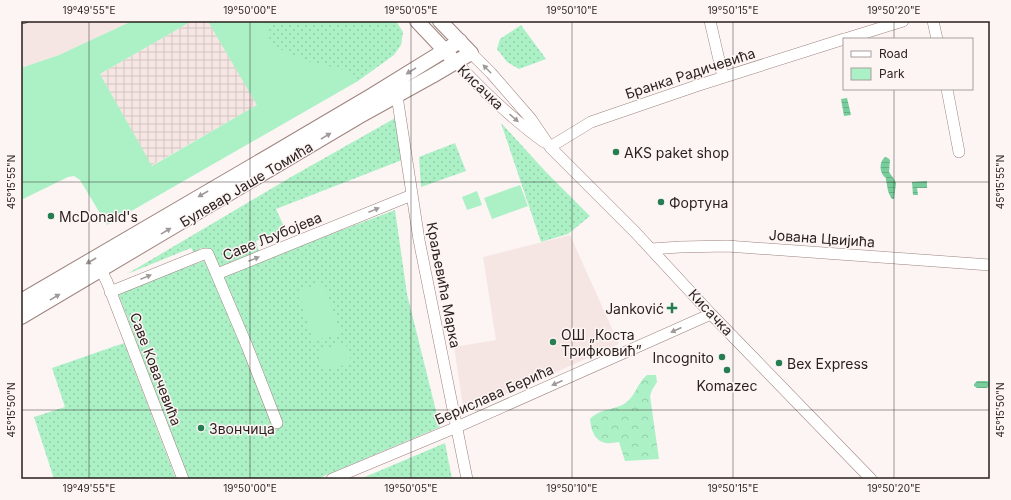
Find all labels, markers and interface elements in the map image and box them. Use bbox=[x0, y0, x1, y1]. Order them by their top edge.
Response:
text: 19°49'55"E bbox=[63, 4, 115, 16]
text: 19°50'00"E bbox=[223, 4, 277, 16]
text: 19°50'05"E bbox=[384, 4, 438, 16]
text: 19°50'10"E bbox=[546, 4, 598, 16]
text: 19°50'15"E bbox=[707, 4, 759, 16]
text: 19°50'20"E bbox=[867, 4, 921, 16]
legend bbox=[843, 38, 973, 90]
street label: Бранка Радичевића bbox=[623, 44, 757, 102]
text: Road bbox=[879, 46, 908, 61]
street label: Кисачка bbox=[455, 61, 507, 113]
one-way arrow bbox=[482, 64, 492, 74]
text: Park bbox=[879, 66, 905, 81]
one-way arrow bbox=[405, 67, 417, 74]
one-way arrow bbox=[509, 114, 519, 123]
one-way arrow bbox=[320, 133, 332, 140]
street label: Булевар Јаше Томића bbox=[177, 138, 315, 230]
place label: AKS paket shop bbox=[624, 144, 729, 161]
marker: AKS paket shop bbox=[611, 147, 621, 157]
text: 45°15'55"N bbox=[5, 155, 17, 209]
text: 45°15'55"N bbox=[994, 155, 1006, 209]
one-way arrow bbox=[197, 191, 209, 198]
place label: Фортуна bbox=[669, 194, 728, 211]
marker: Фортуна bbox=[656, 197, 666, 207]
one-way arrow bbox=[368, 207, 380, 213]
place label: McDonald's bbox=[59, 208, 138, 225]
street label: Саве Љубојева bbox=[220, 208, 324, 264]
marker: McDonald's bbox=[46, 211, 56, 221]
street label: Краљевића Марка bbox=[423, 221, 465, 349]
street label: Јована Цвијића bbox=[768, 226, 876, 250]
one-way arrow bbox=[161, 227, 171, 235]
one-way arrow bbox=[248, 256, 260, 262]
one-way arrow bbox=[85, 257, 97, 264]
one-way arrow bbox=[141, 274, 153, 280]
street label: Кисачка bbox=[685, 285, 737, 339]
one-way arrow bbox=[49, 294, 61, 301]
place label: Janković bbox=[605, 300, 664, 317]
marker: Janković bbox=[667, 303, 677, 313]
street label: Саве Ковачевића bbox=[127, 310, 185, 428]
place label: ОШ „Коста Трифковић” bbox=[561, 326, 642, 359]
one-way arrow bbox=[669, 327, 681, 333]
marker: ОШ „Коста Трифковић” bbox=[548, 337, 558, 347]
place label: Incognito bbox=[652, 349, 714, 366]
marker: Incognito bbox=[717, 352, 727, 362]
place label: Bex Express bbox=[787, 355, 868, 372]
marker: Bex Express bbox=[774, 358, 784, 368]
street label: Берислава Берића bbox=[432, 360, 556, 428]
marker: Komazec bbox=[722, 365, 732, 375]
place label: Komazec bbox=[696, 377, 758, 394]
one-way arrow bbox=[551, 380, 563, 386]
text: 45°15'50"N bbox=[5, 383, 17, 437]
text: 45°15'50"N bbox=[994, 383, 1006, 437]
place label: Звончица bbox=[209, 420, 275, 437]
marker: Звончица bbox=[196, 423, 206, 433]
text: 19°49'55"E bbox=[63, 482, 115, 494]
text: 19°50'00"E bbox=[223, 482, 277, 494]
text: 19°50'05"E bbox=[384, 482, 438, 494]
text: 19°50'10"E bbox=[546, 482, 598, 494]
text: 19°50'15"E bbox=[707, 482, 759, 494]
text: 19°50'20"E bbox=[867, 482, 921, 494]

